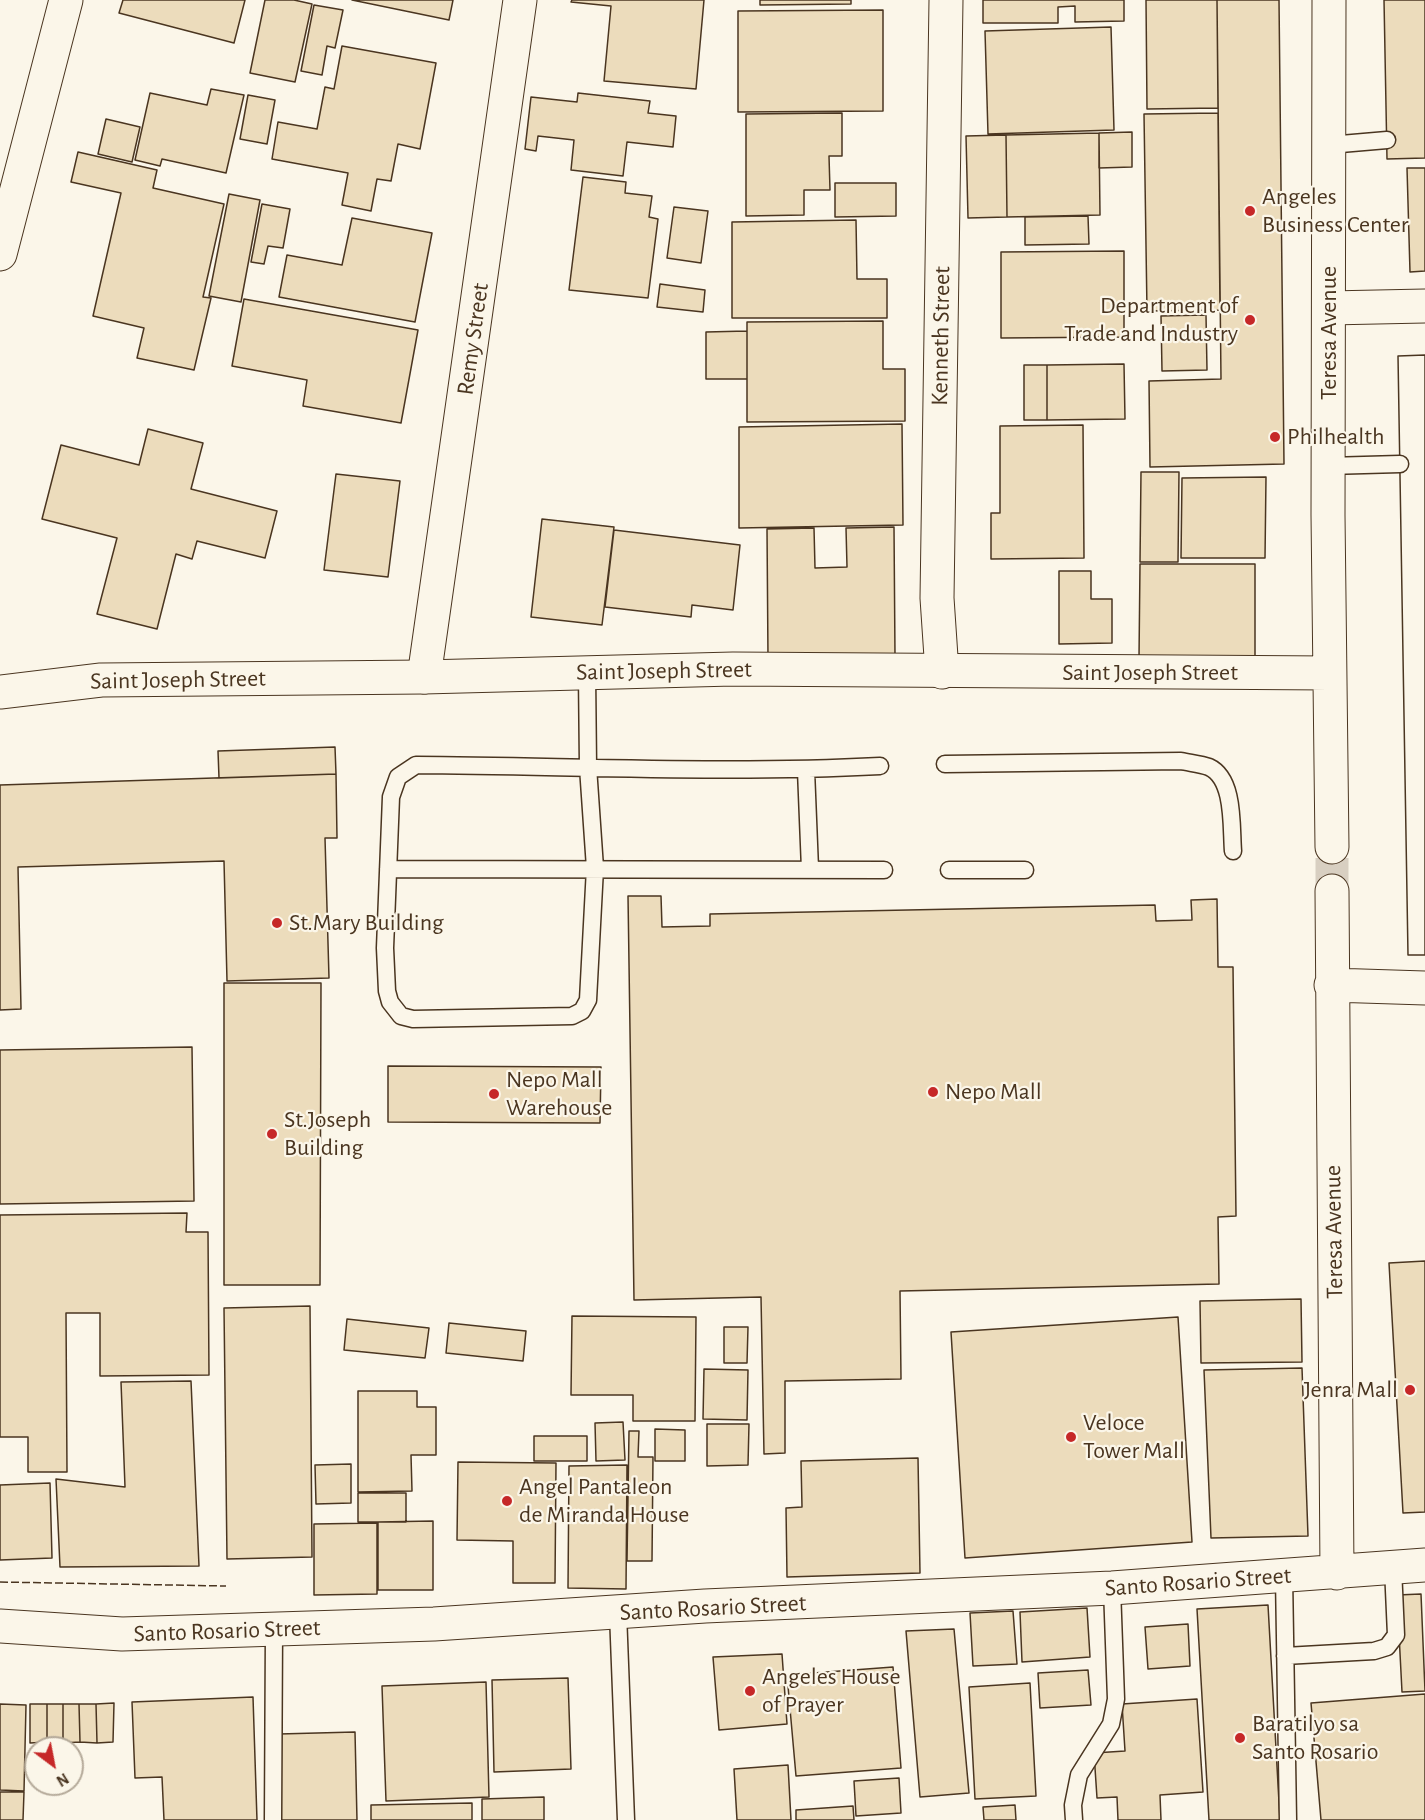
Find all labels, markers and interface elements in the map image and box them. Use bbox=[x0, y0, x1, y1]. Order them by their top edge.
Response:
place label: Angeles Business Center bbox=[1262, 183, 1409, 239]
marker: Angeles Business Center bbox=[1243, 204, 1257, 218]
street label: Kenneth Street bbox=[925, 266, 957, 406]
street label: Teresa Avenue bbox=[1315, 266, 1343, 400]
street label: Remy Street bbox=[451, 281, 495, 397]
place label: Department of Trade and Industry bbox=[1064, 292, 1238, 348]
marker: Department of Trade and Industry bbox=[1243, 313, 1257, 327]
place label: Philhealth bbox=[1287, 423, 1384, 451]
marker: Philhealth bbox=[1268, 430, 1282, 444]
street label: Saint Joseph Street bbox=[576, 655, 752, 687]
street label: Saint Joseph Street bbox=[1062, 659, 1238, 687]
street label: Saint Joseph Street bbox=[90, 664, 266, 696]
place label: St.Mary Building bbox=[289, 909, 444, 937]
marker: St.Mary Building bbox=[270, 916, 284, 930]
place label: Nepo Mall Warehouse bbox=[506, 1066, 612, 1122]
place label: Nepo Mall bbox=[945, 1078, 1042, 1106]
marker: Nepo Mall bbox=[926, 1085, 940, 1099]
marker: Nepo Mall Warehouse bbox=[487, 1087, 501, 1101]
place label: St.Joseph Building bbox=[284, 1106, 371, 1162]
marker: St.Joseph Building bbox=[265, 1127, 279, 1141]
street label: Teresa Avenue bbox=[1318, 1165, 1350, 1299]
place label: Jenra Mall bbox=[1304, 1376, 1398, 1404]
marker: Jenra Mall bbox=[1403, 1383, 1417, 1397]
place label: Veloce Tower Mall bbox=[1083, 1409, 1185, 1465]
marker: Veloce Tower Mall bbox=[1064, 1430, 1078, 1444]
place label: Angel Pantaleon de Miranda House bbox=[519, 1473, 689, 1529]
marker: Angel Pantaleon de Miranda House bbox=[500, 1494, 514, 1508]
street label: Santo Rosario Street bbox=[1104, 1561, 1292, 1603]
street label: Santo Rosario Street bbox=[619, 1589, 807, 1627]
street label: Santo Rosario Street bbox=[133, 1613, 321, 1649]
place label: Angeles House of Prayer bbox=[762, 1663, 901, 1719]
marker: Angeles House of Prayer bbox=[743, 1684, 757, 1698]
place label: Baratilyo sa Santo Rosario bbox=[1252, 1710, 1378, 1766]
marker: Baratilyo sa Santo Rosario bbox=[1233, 1731, 1247, 1745]
north arrow bbox=[24, 1736, 84, 1796]
text: N bbox=[54, 1770, 71, 1789]

